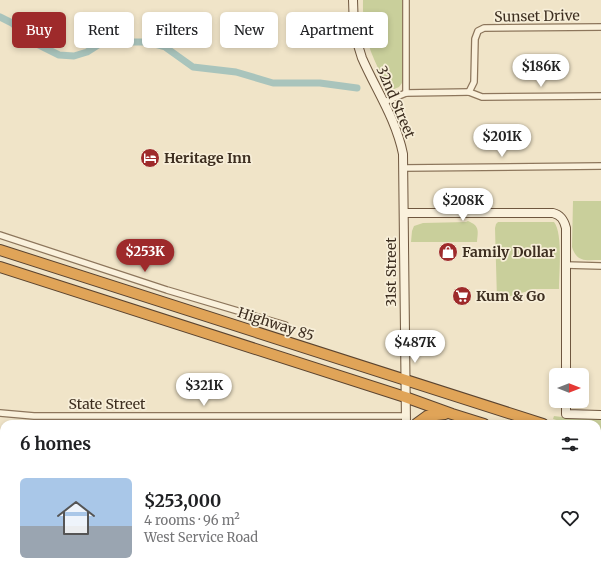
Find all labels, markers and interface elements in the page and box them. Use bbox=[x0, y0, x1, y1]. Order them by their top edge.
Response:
street label: Sunset Drive bbox=[494, 6, 580, 26]
chip: Buy bbox=[12, 12, 66, 48]
chip: Rent bbox=[74, 12, 134, 48]
chip: Filters bbox=[142, 12, 212, 48]
chip: New bbox=[220, 12, 278, 48]
chip: Apartment bbox=[286, 12, 388, 48]
pin: $186K bbox=[513, 54, 569, 88]
text: $186K bbox=[521, 58, 561, 75]
street label: 32nd Street bbox=[373, 63, 420, 141]
pin: $201K bbox=[474, 124, 530, 158]
text: $201K bbox=[482, 128, 522, 145]
hotel icon: Heritage Inn bbox=[139, 147, 161, 169]
place label: Heritage Inn bbox=[164, 149, 252, 167]
pin: $208K bbox=[435, 188, 491, 222]
text: $208K bbox=[442, 192, 484, 209]
street label: 31st Street bbox=[382, 237, 400, 307]
pin: $253K bbox=[117, 239, 173, 273]
shop icon: Family Dollar bbox=[437, 241, 459, 263]
text: $253K bbox=[125, 243, 165, 260]
place label: Family Dollar bbox=[462, 243, 556, 261]
supermarket icon: Kum & Go bbox=[451, 285, 473, 307]
place label: Kum & Go bbox=[476, 287, 545, 305]
street label: Highway 85 bbox=[236, 303, 316, 345]
pin: $487K bbox=[387, 330, 443, 364]
text: $487K bbox=[394, 334, 436, 351]
north arrow bbox=[549, 368, 589, 408]
map controls bbox=[549, 368, 589, 408]
pin: $321K bbox=[176, 373, 232, 407]
text: $321K bbox=[185, 377, 223, 394]
street label: State Street bbox=[68, 395, 146, 413]
text: 6 homes bbox=[20, 433, 91, 455]
icon: filters bbox=[559, 433, 581, 455]
text: $253,000 bbox=[144, 490, 221, 512]
icon: home bbox=[52, 494, 100, 542]
icon: heart bbox=[559, 507, 581, 529]
text: 4 rooms · 96 m² bbox=[144, 512, 240, 529]
text: West Service Road bbox=[144, 529, 258, 546]

